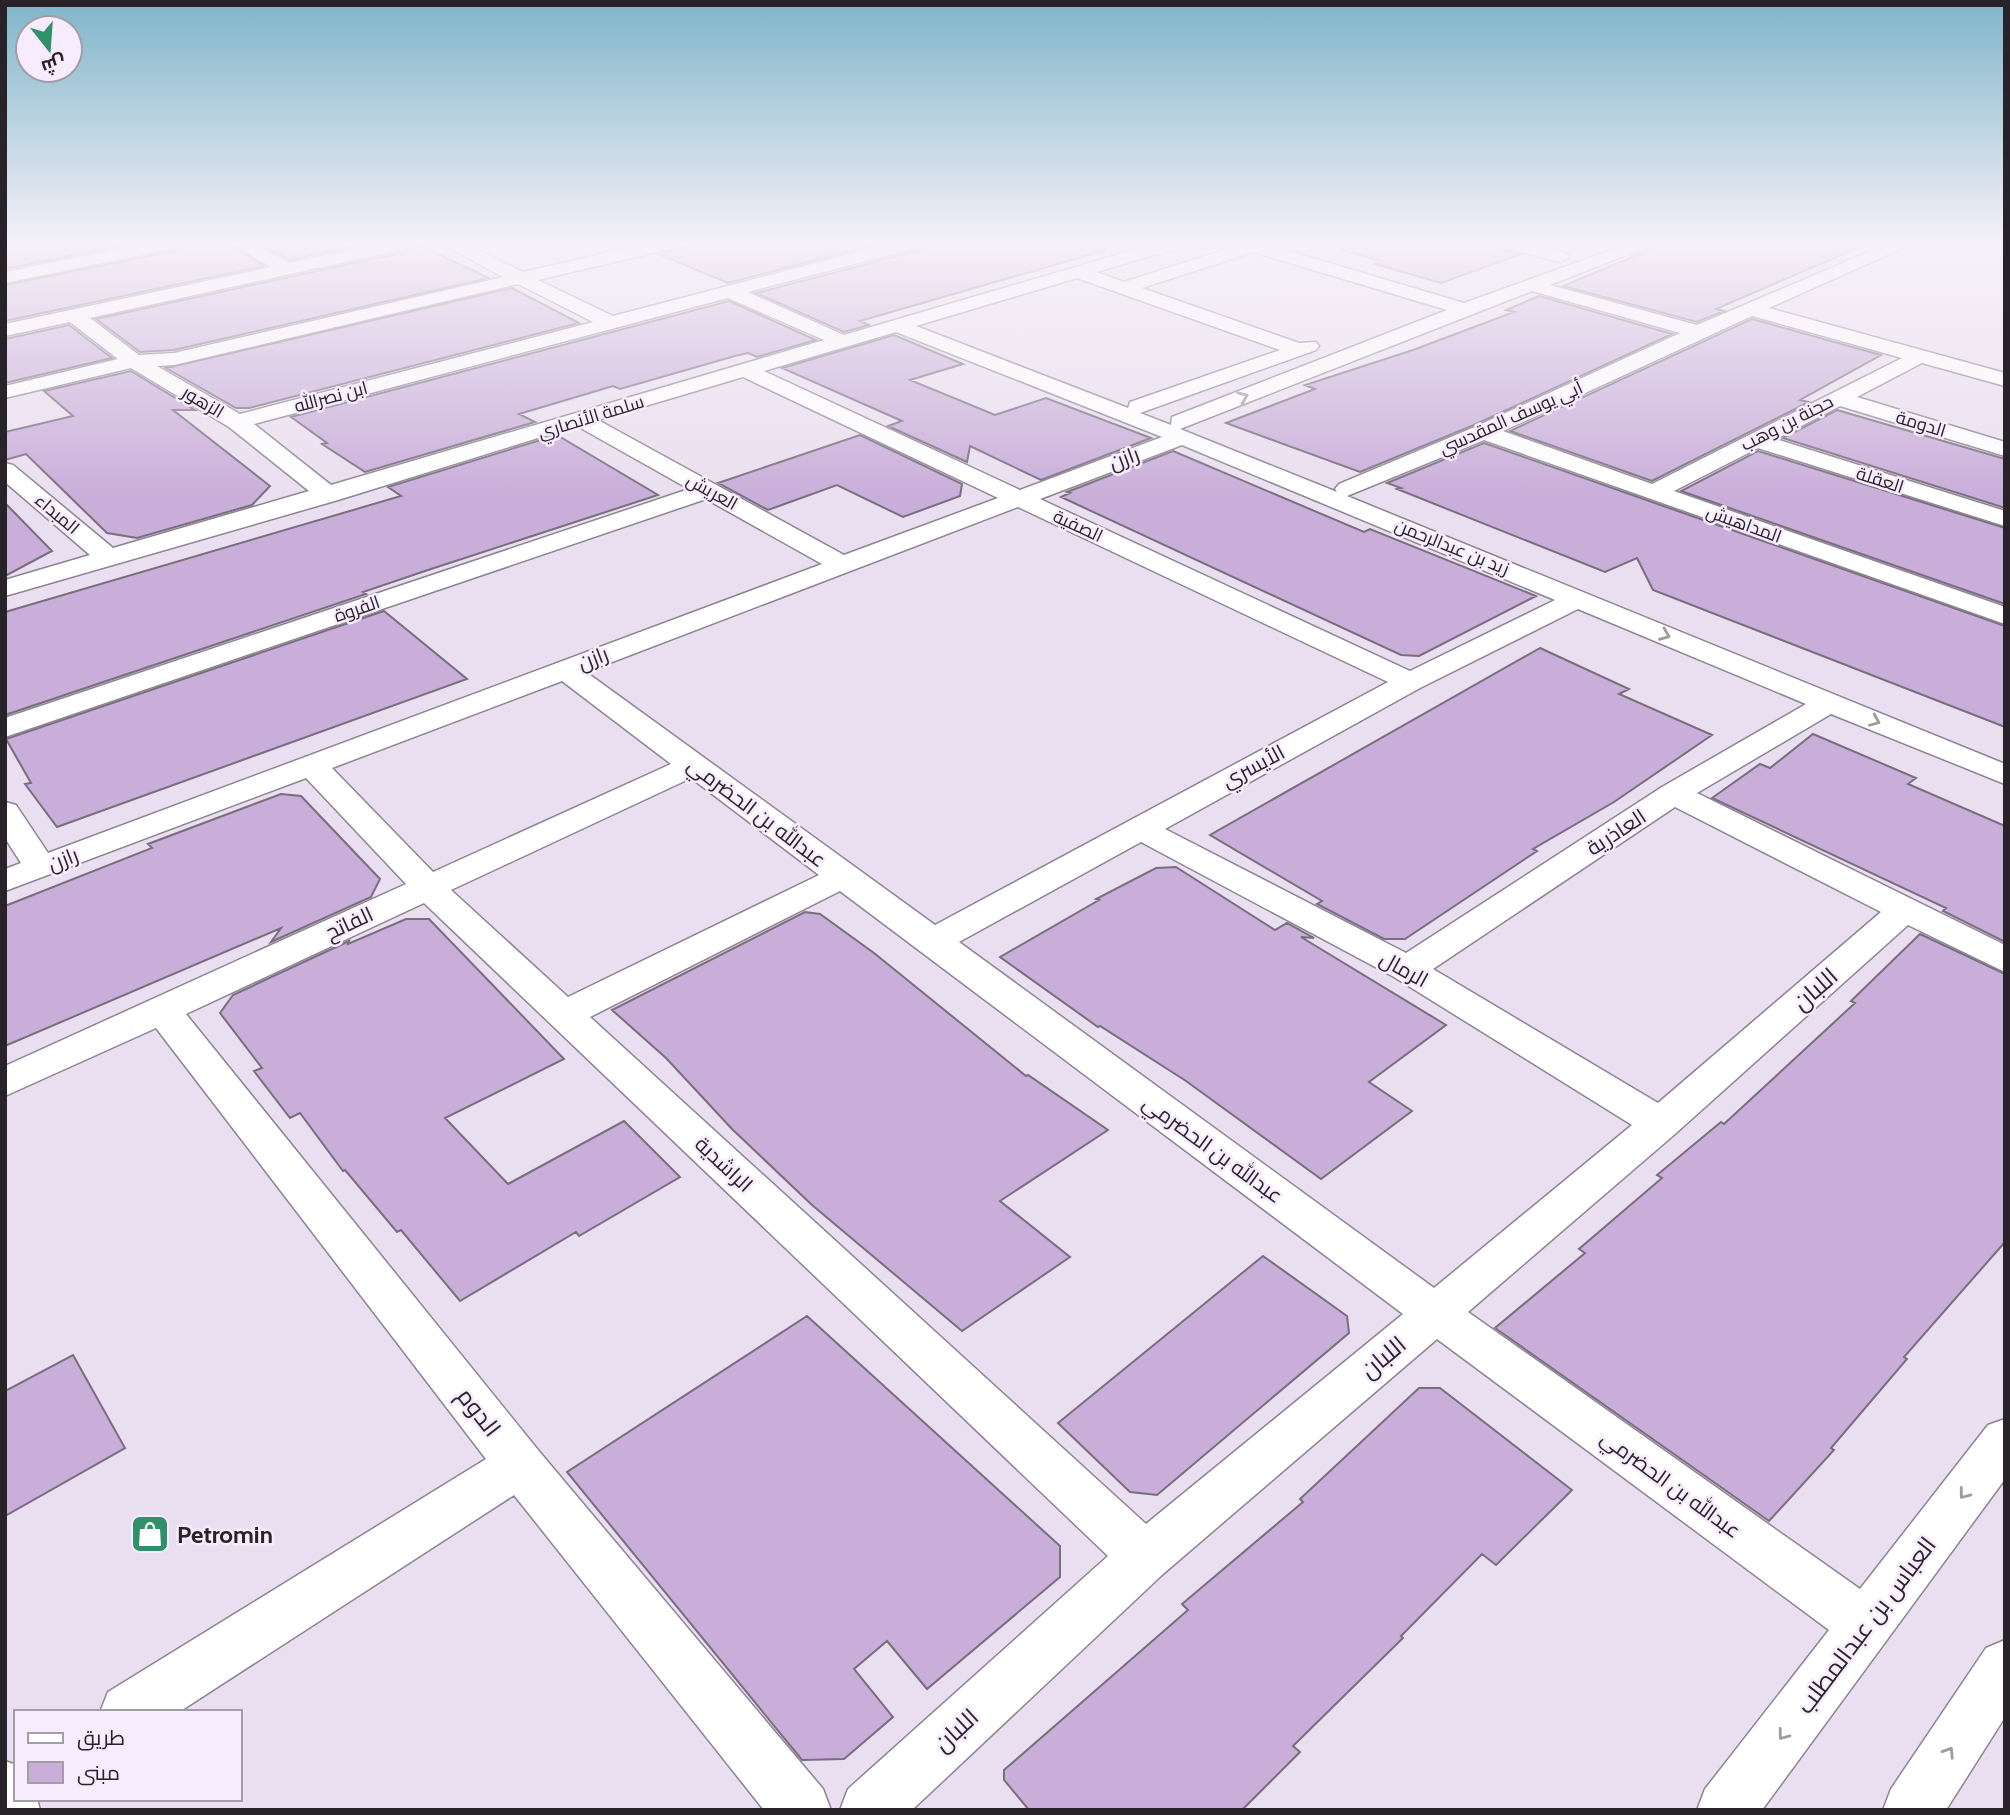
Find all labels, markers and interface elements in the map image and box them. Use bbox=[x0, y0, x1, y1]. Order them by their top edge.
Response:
north arrow bbox=[14, 14, 84, 84]
text: ش bbox=[39, 50, 69, 79]
street label: ابن نصرالله bbox=[292, 376, 370, 417]
street label: أبي يوسف المقدسي bbox=[1436, 376, 1588, 462]
street label: الزهور bbox=[177, 381, 228, 423]
street label: سلمة الأنصاري bbox=[535, 390, 648, 446]
street label: حجنة بن وهب bbox=[1737, 390, 1837, 456]
one-way arrow bbox=[1237, 392, 1249, 406]
street label: الدومة bbox=[1893, 406, 1949, 442]
street label: رازن bbox=[1105, 441, 1143, 476]
street label: العقلة bbox=[1853, 462, 1907, 498]
street label: العريش bbox=[682, 469, 742, 515]
street label: المبداء bbox=[30, 489, 84, 539]
street label: المداهيش bbox=[1703, 500, 1785, 548]
street label: الصفية bbox=[1050, 505, 1106, 547]
street label: زيد بن عبدالرحمن bbox=[1392, 514, 1512, 580]
street label: الفروة bbox=[331, 591, 383, 627]
one-way arrow bbox=[1658, 626, 1670, 640]
street label: رازن bbox=[574, 641, 612, 676]
one-way arrow bbox=[1868, 713, 1880, 727]
street label: الأيسري bbox=[1217, 739, 1291, 796]
street label: عبدالله بن الحضرمي bbox=[680, 751, 832, 875]
street label: العاذرية bbox=[1581, 804, 1651, 860]
street label: رازن bbox=[44, 842, 82, 877]
street label: الفاتح bbox=[321, 901, 378, 947]
street label: الرمال bbox=[1375, 946, 1433, 993]
street label: اللبان bbox=[1786, 961, 1844, 1017]
street label: عبدالله بن الحضرمي bbox=[1136, 1089, 1288, 1211]
street label: الراشدية bbox=[690, 1131, 758, 1197]
street label: اللبان bbox=[1354, 1330, 1412, 1384]
street label: الدوم bbox=[449, 1382, 507, 1443]
street label: عبدالله بن الحضرمي bbox=[1594, 1424, 1746, 1546]
one-way arrow bbox=[1960, 1486, 1972, 1499]
shop icon: Petromin bbox=[129, 1513, 171, 1555]
place label: Petromin bbox=[177, 1520, 273, 1549]
street label: العباس بن عبدالمطلب bbox=[1790, 1531, 1942, 1719]
street label: اللبان bbox=[928, 1702, 984, 1758]
legend bbox=[14, 1710, 242, 1801]
text: طريق bbox=[77, 1725, 125, 1751]
one-way arrow bbox=[1779, 1727, 1791, 1740]
one-way arrow bbox=[1941, 1747, 1954, 1760]
text: مبنى bbox=[77, 1760, 120, 1786]

